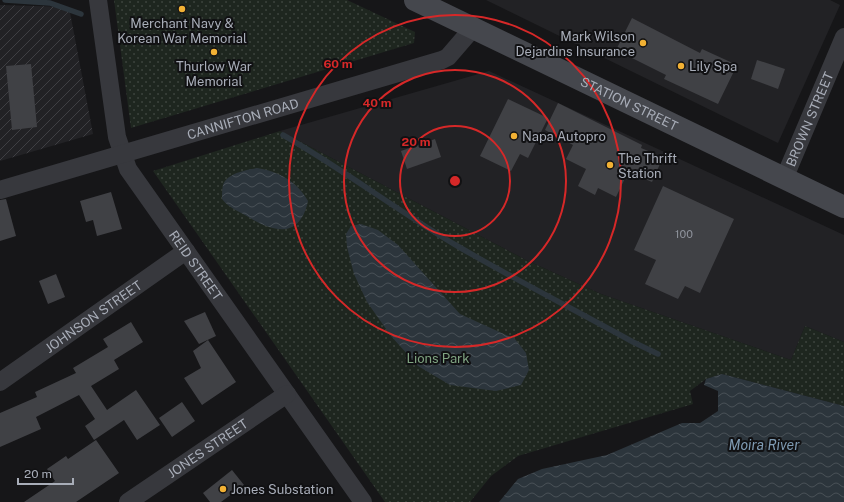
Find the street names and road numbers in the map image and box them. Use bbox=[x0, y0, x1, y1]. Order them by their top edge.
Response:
street label: BROWN STREET bbox=[783, 69, 836, 169]
street label: STATION STREET bbox=[578, 74, 681, 133]
street label: CANNIFTON ROAD bbox=[185, 95, 300, 142]
street label: REID STREET bbox=[166, 227, 226, 303]
street label: JOHNSON STREET bbox=[42, 277, 145, 355]
street label: JONES STREET bbox=[164, 415, 251, 481]

